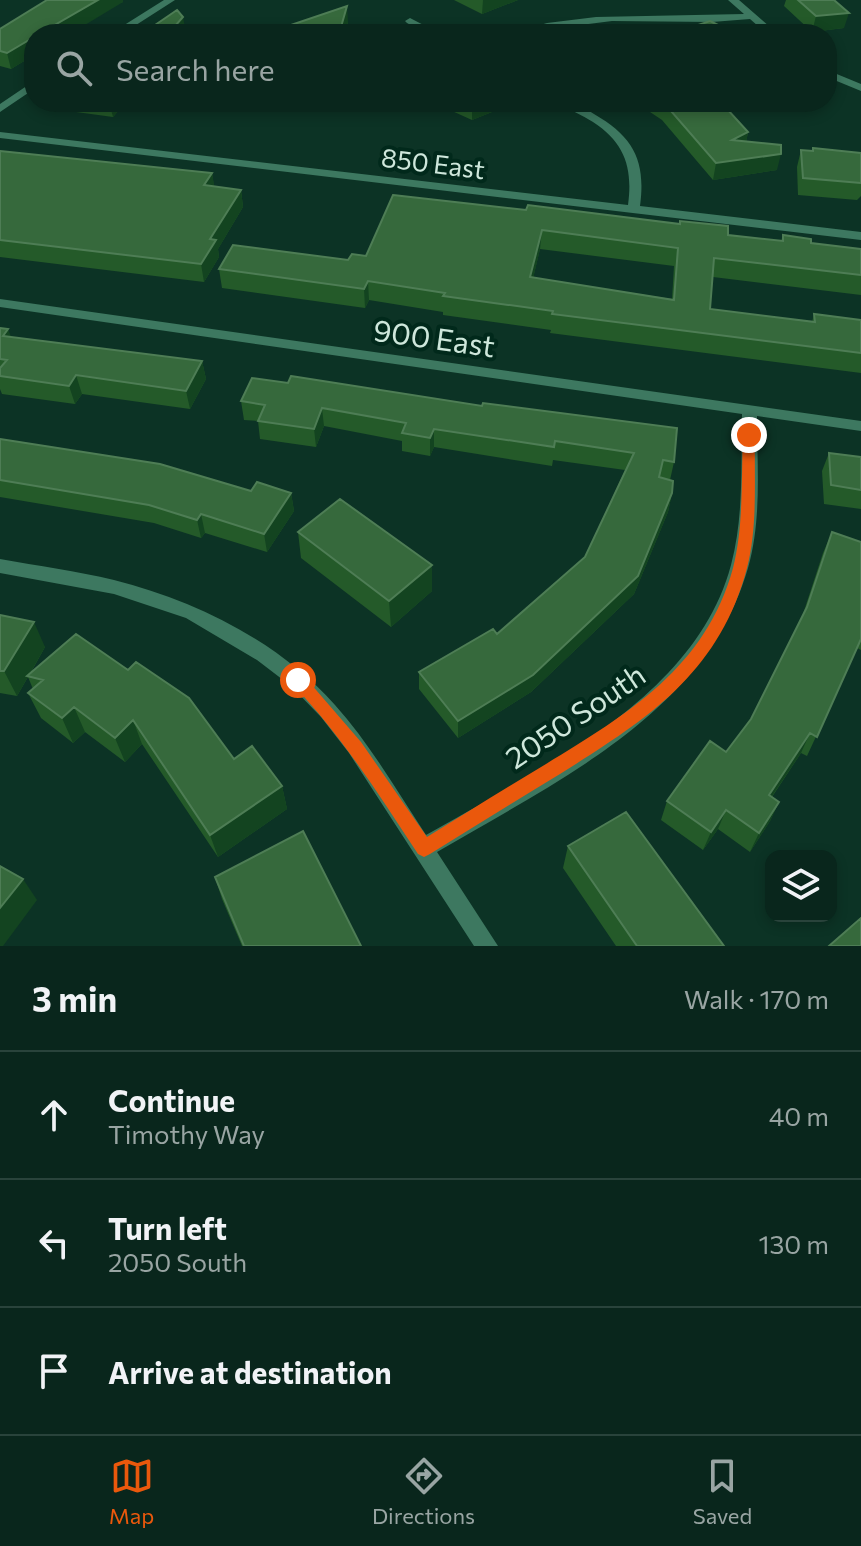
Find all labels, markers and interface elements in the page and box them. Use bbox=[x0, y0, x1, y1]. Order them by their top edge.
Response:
search box bbox=[24, 24, 837, 112]
icon: search bbox=[52, 46, 96, 90]
text: Search here bbox=[116, 50, 275, 87]
street label: 850 East bbox=[380, 141, 487, 184]
street label: 900 East bbox=[371, 310, 498, 363]
route end bbox=[731, 417, 767, 453]
street label: 2050 South bbox=[498, 655, 651, 775]
route start bbox=[280, 662, 316, 698]
map controls bbox=[765, 850, 837, 922]
button: layers bbox=[765, 850, 837, 922]
text: 3 min bbox=[32, 977, 117, 1019]
text: Walk · 170 m bbox=[684, 983, 829, 1014]
text: Continue bbox=[108, 1081, 235, 1118]
icon: ahead bbox=[32, 1093, 76, 1137]
text: 40 m bbox=[769, 1100, 829, 1131]
text: Timothy Way bbox=[108, 1118, 265, 1149]
text: Turn left bbox=[108, 1209, 227, 1246]
icon: left bbox=[32, 1221, 76, 1265]
text: 130 m bbox=[758, 1228, 829, 1259]
text: 2050 South bbox=[108, 1246, 247, 1277]
icon: arrive bbox=[32, 1349, 76, 1393]
text: Arrive at destination bbox=[108, 1353, 392, 1390]
tab: Map bbox=[109, 1454, 154, 1529]
tab: Directions bbox=[372, 1454, 475, 1529]
tab: Saved bbox=[693, 1454, 752, 1529]

